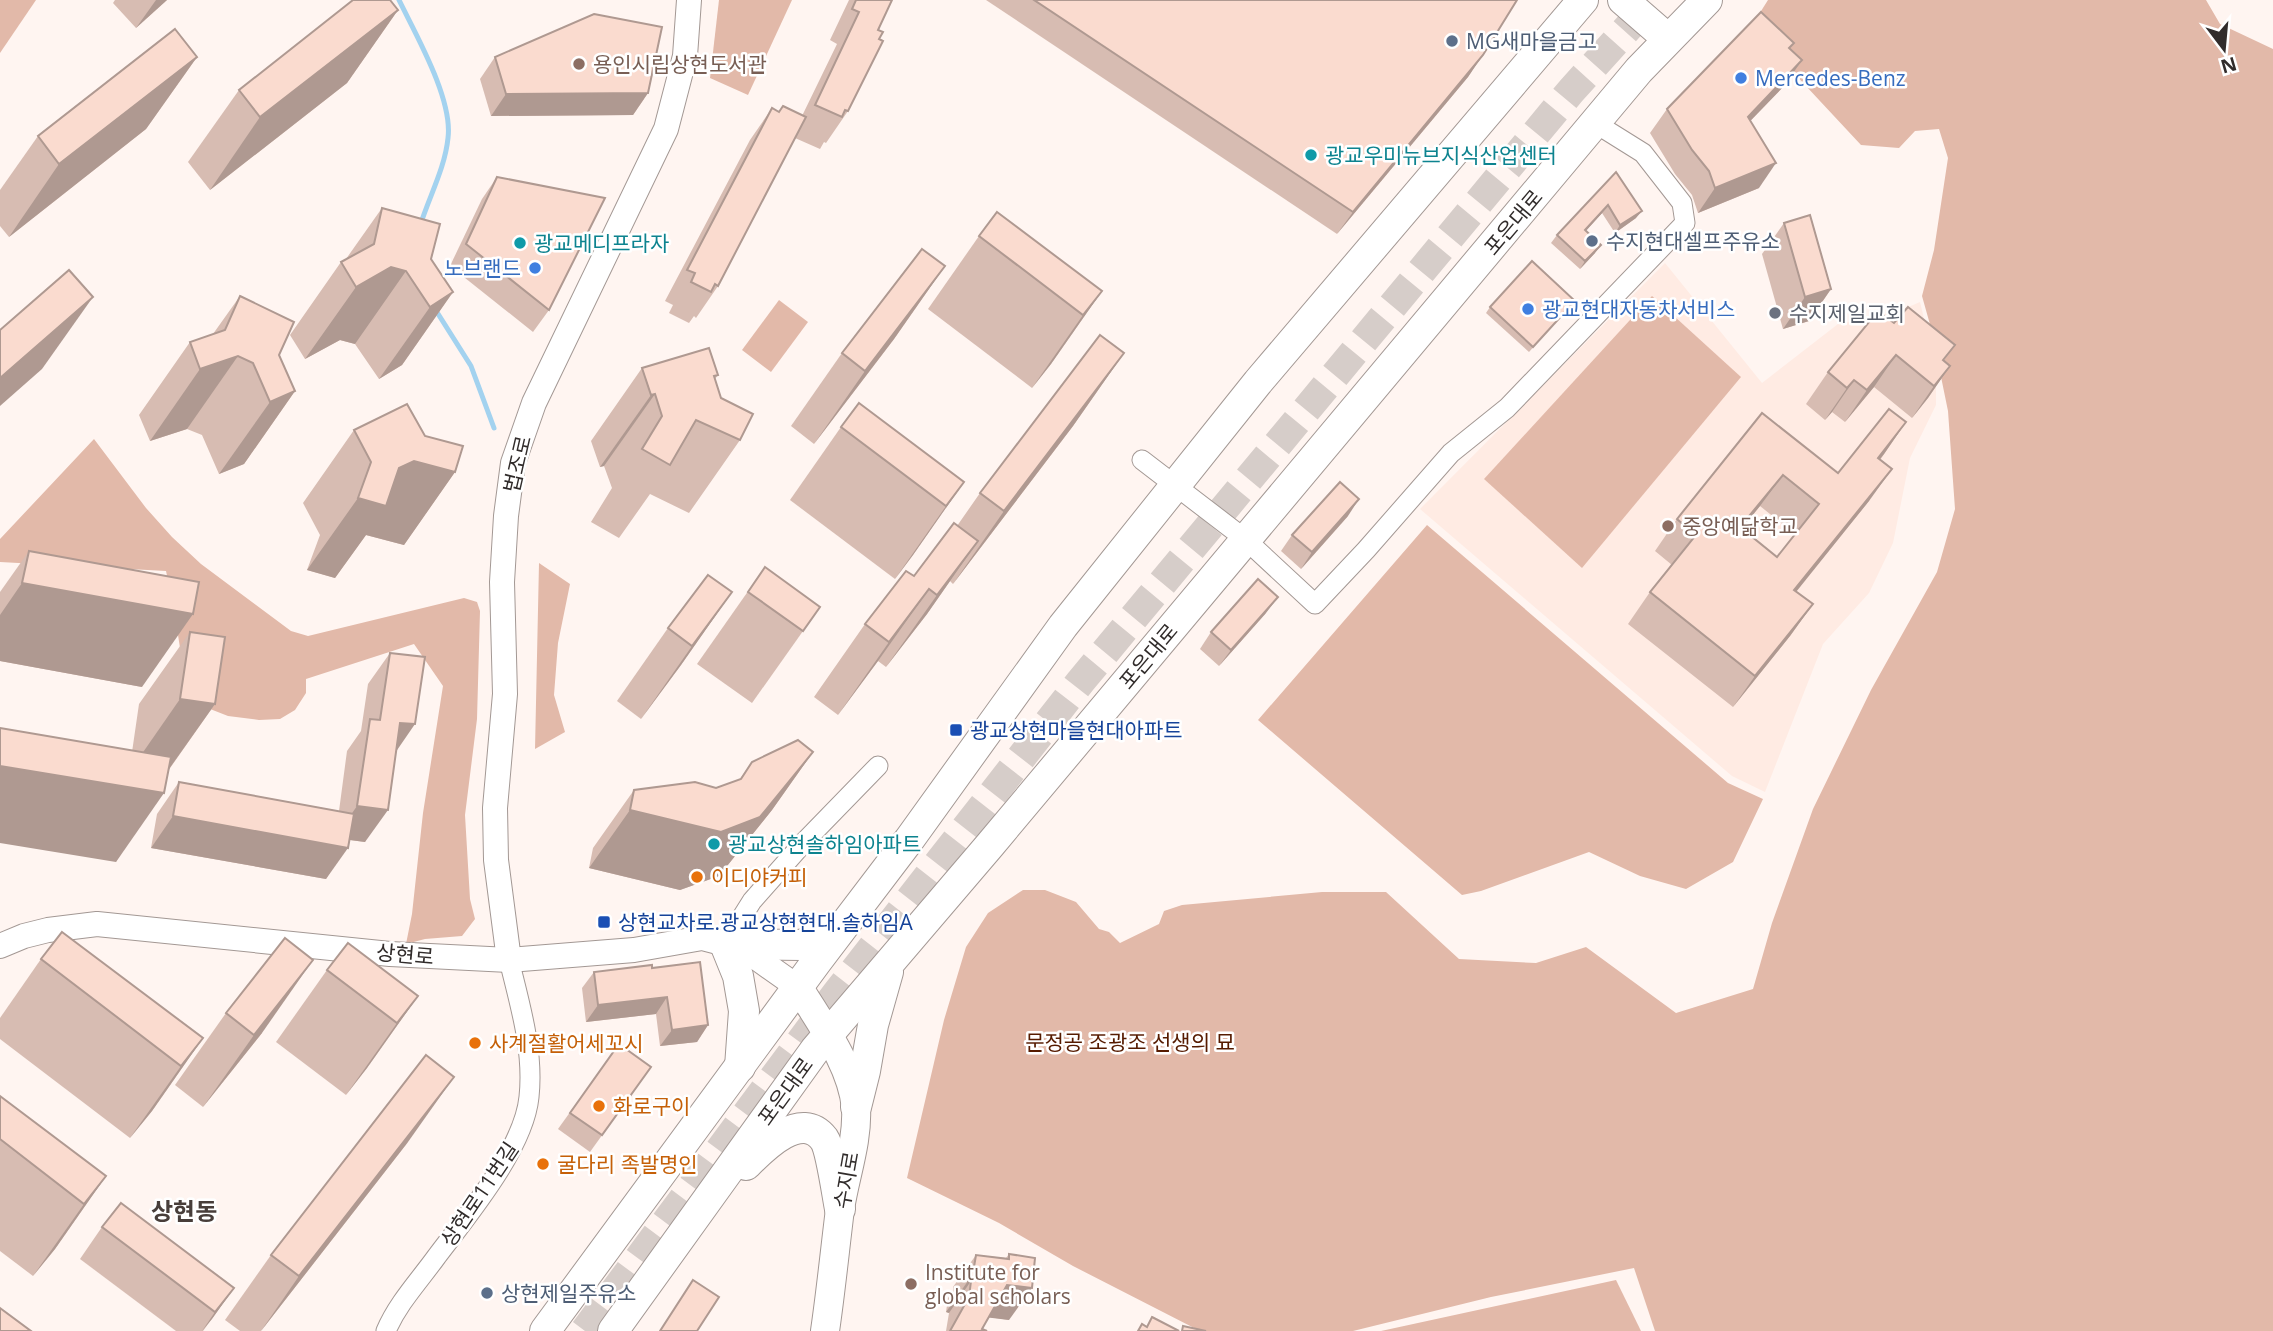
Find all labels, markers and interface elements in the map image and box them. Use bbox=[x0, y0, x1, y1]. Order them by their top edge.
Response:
north arrow bbox=[2189, 14, 2259, 84]
place label: MG새마을금고 bbox=[1466, 27, 1597, 55]
marker: MG새마을금고 bbox=[1444, 33, 1460, 49]
place label: 용인시립상현도서관 bbox=[593, 50, 767, 78]
text: N bbox=[2218, 51, 2240, 80]
marker: 용인시립상현도서관 bbox=[571, 56, 587, 72]
place label: Mercedes-Benz bbox=[1755, 64, 1906, 92]
marker: Mercedes-Benz bbox=[1733, 70, 1749, 86]
place label: 광교우미뉴브지식산업센터 bbox=[1325, 141, 1557, 169]
marker: 광교우미뉴브지식산업센터 bbox=[1303, 147, 1319, 163]
street label: 포은대로 bbox=[1477, 183, 1549, 261]
place label: 수지현대셀프주유소 bbox=[1606, 227, 1780, 255]
place label: 광교메디프라자 bbox=[534, 229, 669, 257]
marker: 수지현대셀프주유소 bbox=[1584, 233, 1600, 249]
marker: 광교메디프라자 bbox=[512, 235, 528, 251]
place label: 노브랜드 bbox=[444, 254, 521, 282]
marker: 노브랜드 bbox=[527, 260, 543, 276]
place label: 광교현대자동차서비스 bbox=[1542, 295, 1735, 323]
place label: 수지제일교회 bbox=[1789, 299, 1905, 327]
marker: 광교현대자동차서비스 bbox=[1520, 301, 1536, 317]
marker: 수지제일교회 bbox=[1767, 305, 1783, 321]
street label: 법조로 bbox=[497, 433, 537, 495]
place label: 중앙예닮학교 bbox=[1682, 512, 1798, 540]
marker: 중앙예닮학교 bbox=[1660, 518, 1676, 534]
street label: 포은대로 bbox=[1112, 617, 1184, 695]
place label: 광교상현마을현대아파트 bbox=[970, 716, 1183, 744]
marker: 광교상현마을현대아파트 bbox=[948, 722, 964, 738]
place label: 광교상현솔하임아파트 bbox=[728, 830, 921, 858]
marker: 광교상현솔하임아파트 bbox=[706, 836, 722, 852]
place label: 이디야커피 bbox=[711, 863, 808, 891]
marker: 이디야커피 bbox=[689, 869, 705, 885]
place label: 상현교차로.광교상현현대.솔하임A bbox=[618, 908, 914, 936]
marker: 상현교차로.광교상현현대.솔하임A bbox=[596, 914, 612, 930]
street label: 상현로 bbox=[375, 938, 435, 970]
park label: 문정공 조광조 선생의 묘 bbox=[1025, 1028, 1235, 1056]
place label: 사계절활어세꼬시 bbox=[489, 1029, 644, 1057]
marker: 사계절활어세꼬시 bbox=[467, 1035, 483, 1051]
street label: 포은대로 bbox=[751, 1052, 819, 1130]
place label: 화로구이 bbox=[613, 1092, 690, 1120]
marker: 화로구이 bbox=[591, 1098, 607, 1114]
street label: 상현로11번길 bbox=[434, 1136, 524, 1252]
street label: 수지로 bbox=[827, 1149, 865, 1211]
place label: 굴다리 족발명인 bbox=[557, 1150, 698, 1178]
marker: 굴다리 족발명인 bbox=[535, 1156, 551, 1172]
district label: 상현동 bbox=[151, 1194, 217, 1227]
place label: Institute for global scholars bbox=[925, 1258, 1071, 1310]
marker: Institute for global scholars bbox=[903, 1276, 919, 1292]
place label: 상현제일주유소 bbox=[501, 1279, 636, 1307]
marker: 상현제일주유소 bbox=[479, 1285, 495, 1301]

